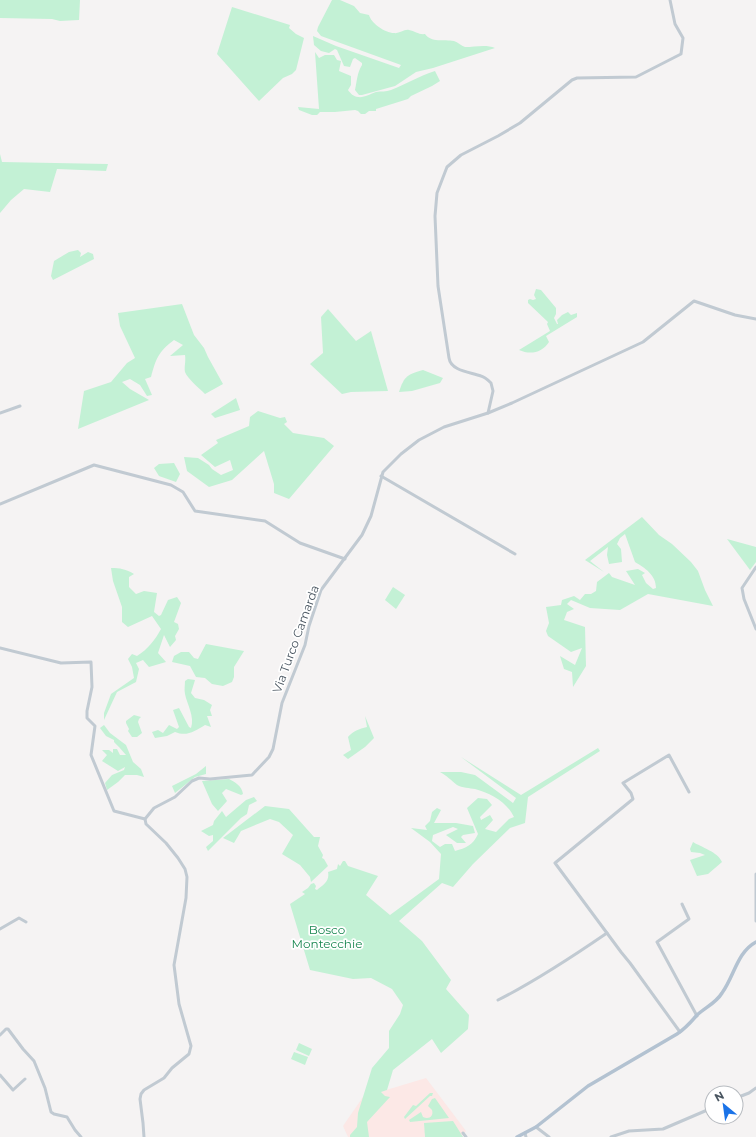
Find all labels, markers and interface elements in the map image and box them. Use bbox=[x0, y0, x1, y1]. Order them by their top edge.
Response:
street label: Via Turco Camarda bbox=[269, 583, 322, 695]
park label: Bosco Montecchie bbox=[292, 922, 362, 951]
north arrow bbox=[704, 1085, 744, 1125]
text: N bbox=[712, 1088, 726, 1105]

